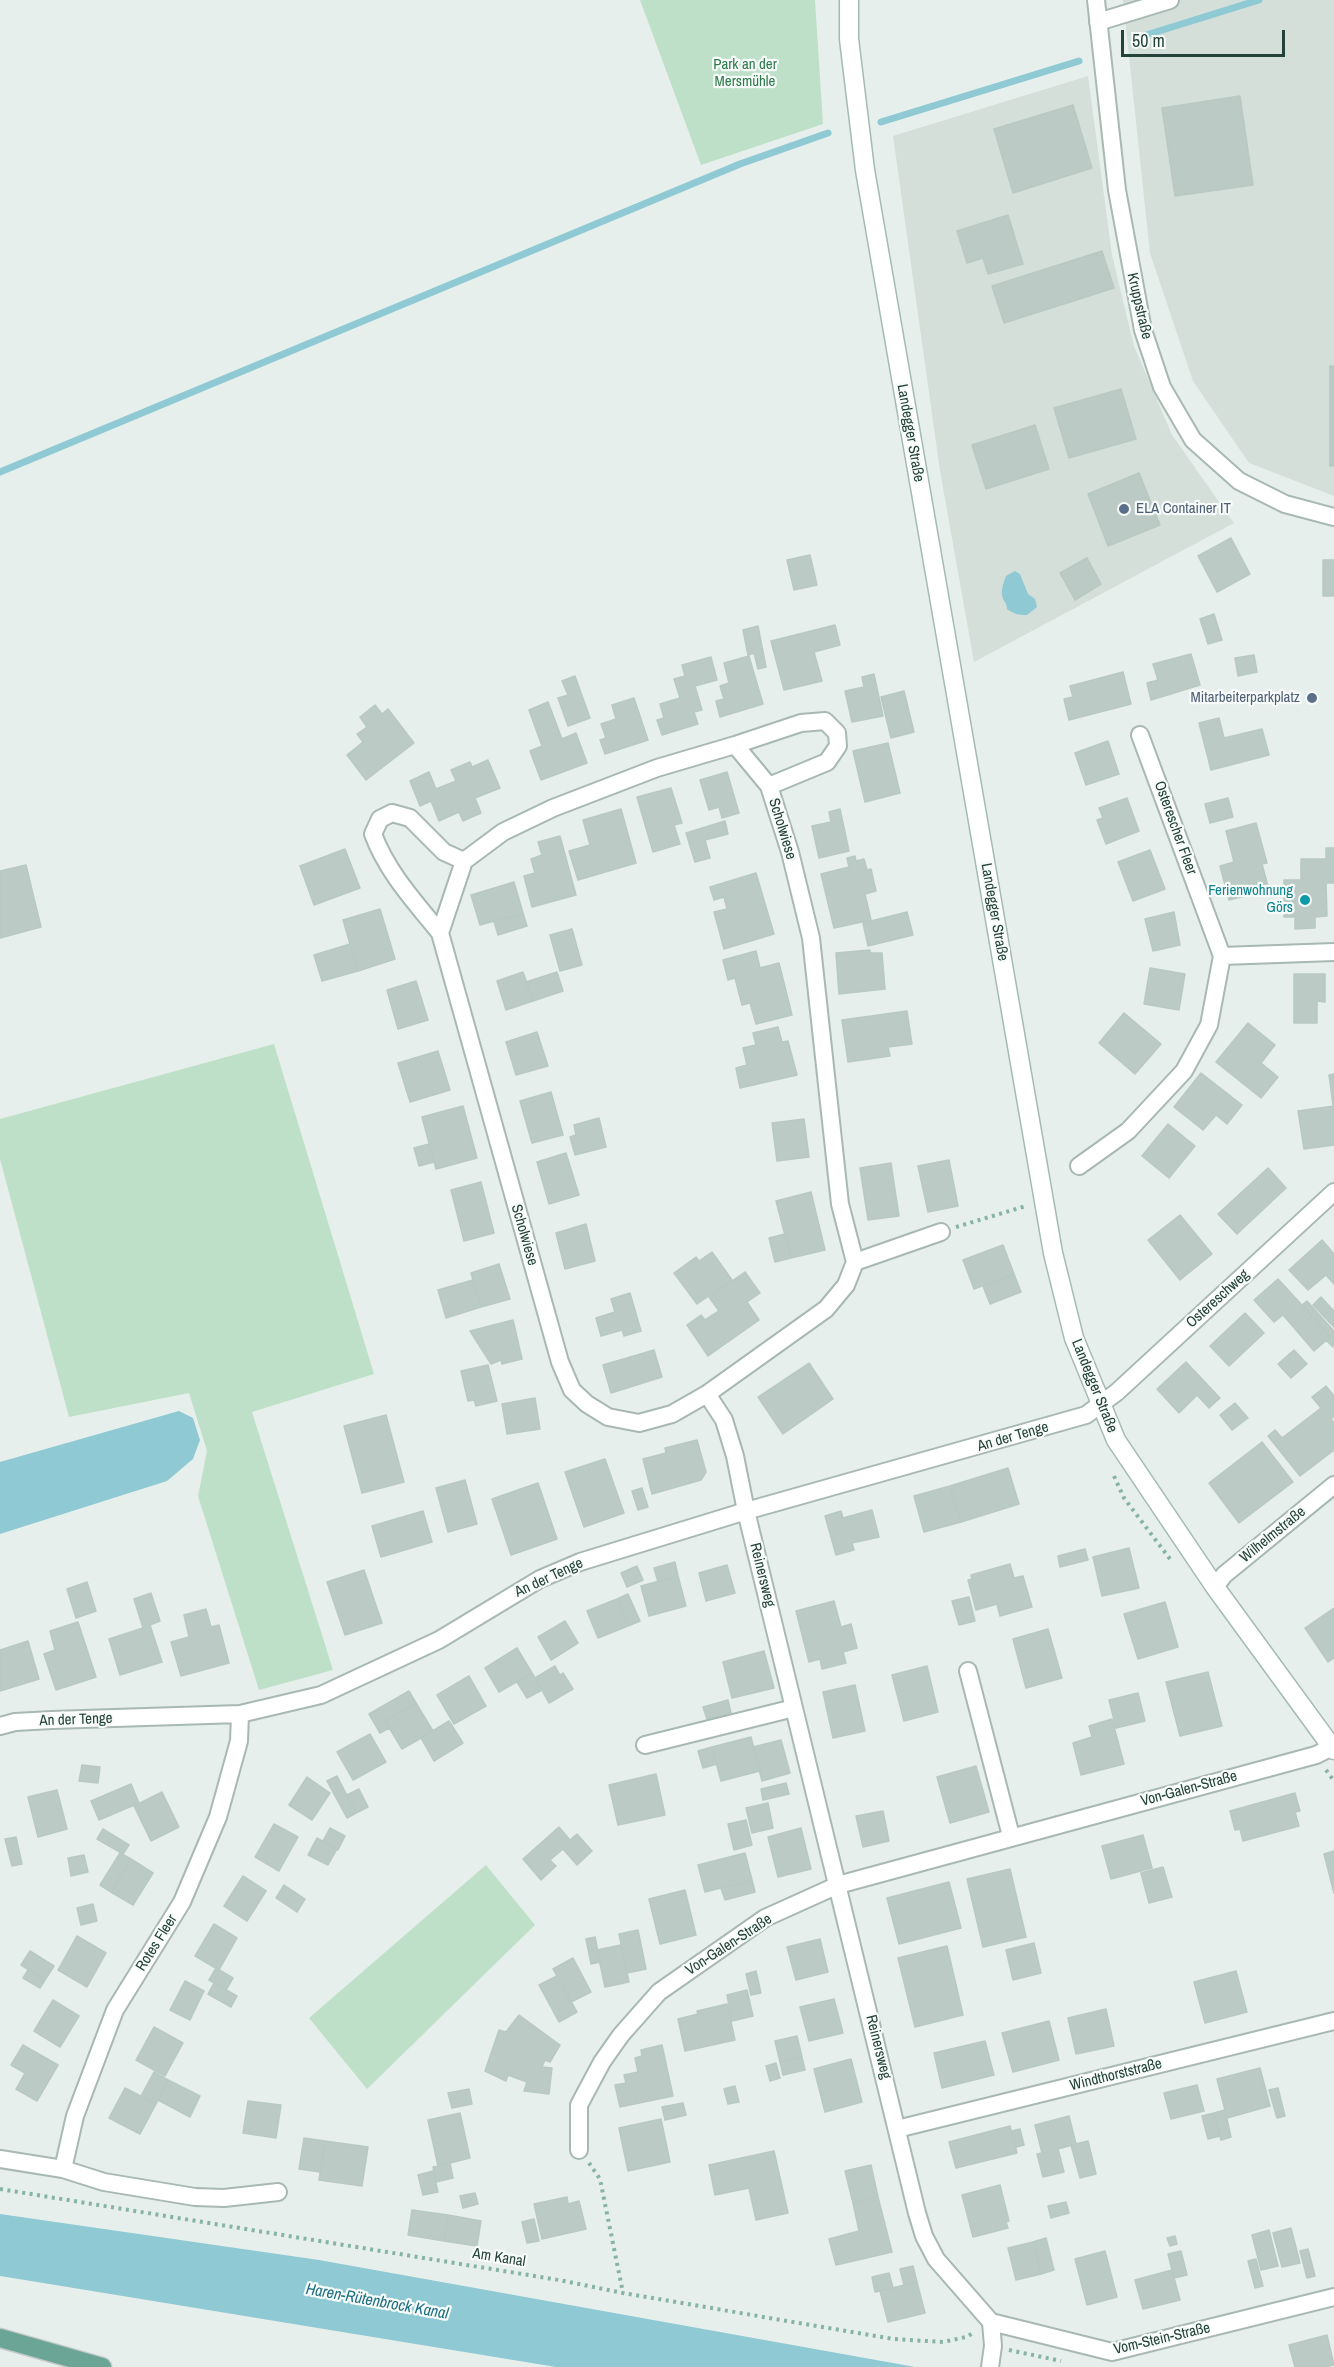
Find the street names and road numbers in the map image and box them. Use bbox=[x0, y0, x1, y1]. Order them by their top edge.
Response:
street label: Kruppstraße bbox=[1123, 271, 1155, 341]
street label: Landegger Straße bbox=[893, 383, 927, 483]
street label: Osterescher Fleer bbox=[1150, 779, 1200, 877]
street label: Scholwiese bbox=[764, 796, 800, 862]
street label: Landegger Straße bbox=[977, 862, 1011, 962]
street label: Scholwiese bbox=[507, 1202, 541, 1268]
street label: Ostereschweg bbox=[1183, 1266, 1253, 1332]
street label: Landegger Straße bbox=[1067, 1337, 1121, 1435]
street label: An der Tenge bbox=[975, 1418, 1051, 1456]
street label: Wilhelmstraße bbox=[1237, 1503, 1309, 1567]
street label: Reinersweg bbox=[745, 1541, 779, 1609]
street label: An der Tenge bbox=[512, 1554, 586, 1602]
street label: An der Tenge bbox=[39, 1710, 113, 1730]
street label: Von-Galen-Straße bbox=[1139, 1767, 1239, 1811]
street label: Von-Galen-Straße bbox=[683, 1910, 775, 1980]
street label: Rotes Fleer bbox=[133, 1911, 181, 1975]
street label: Reinersweg bbox=[861, 2013, 895, 2081]
street label: Windthorststraße bbox=[1068, 2055, 1164, 2095]
street label: Am Kanal bbox=[471, 2245, 527, 2271]
street label: Vom-Stein-Straße bbox=[1112, 2319, 1212, 2359]

